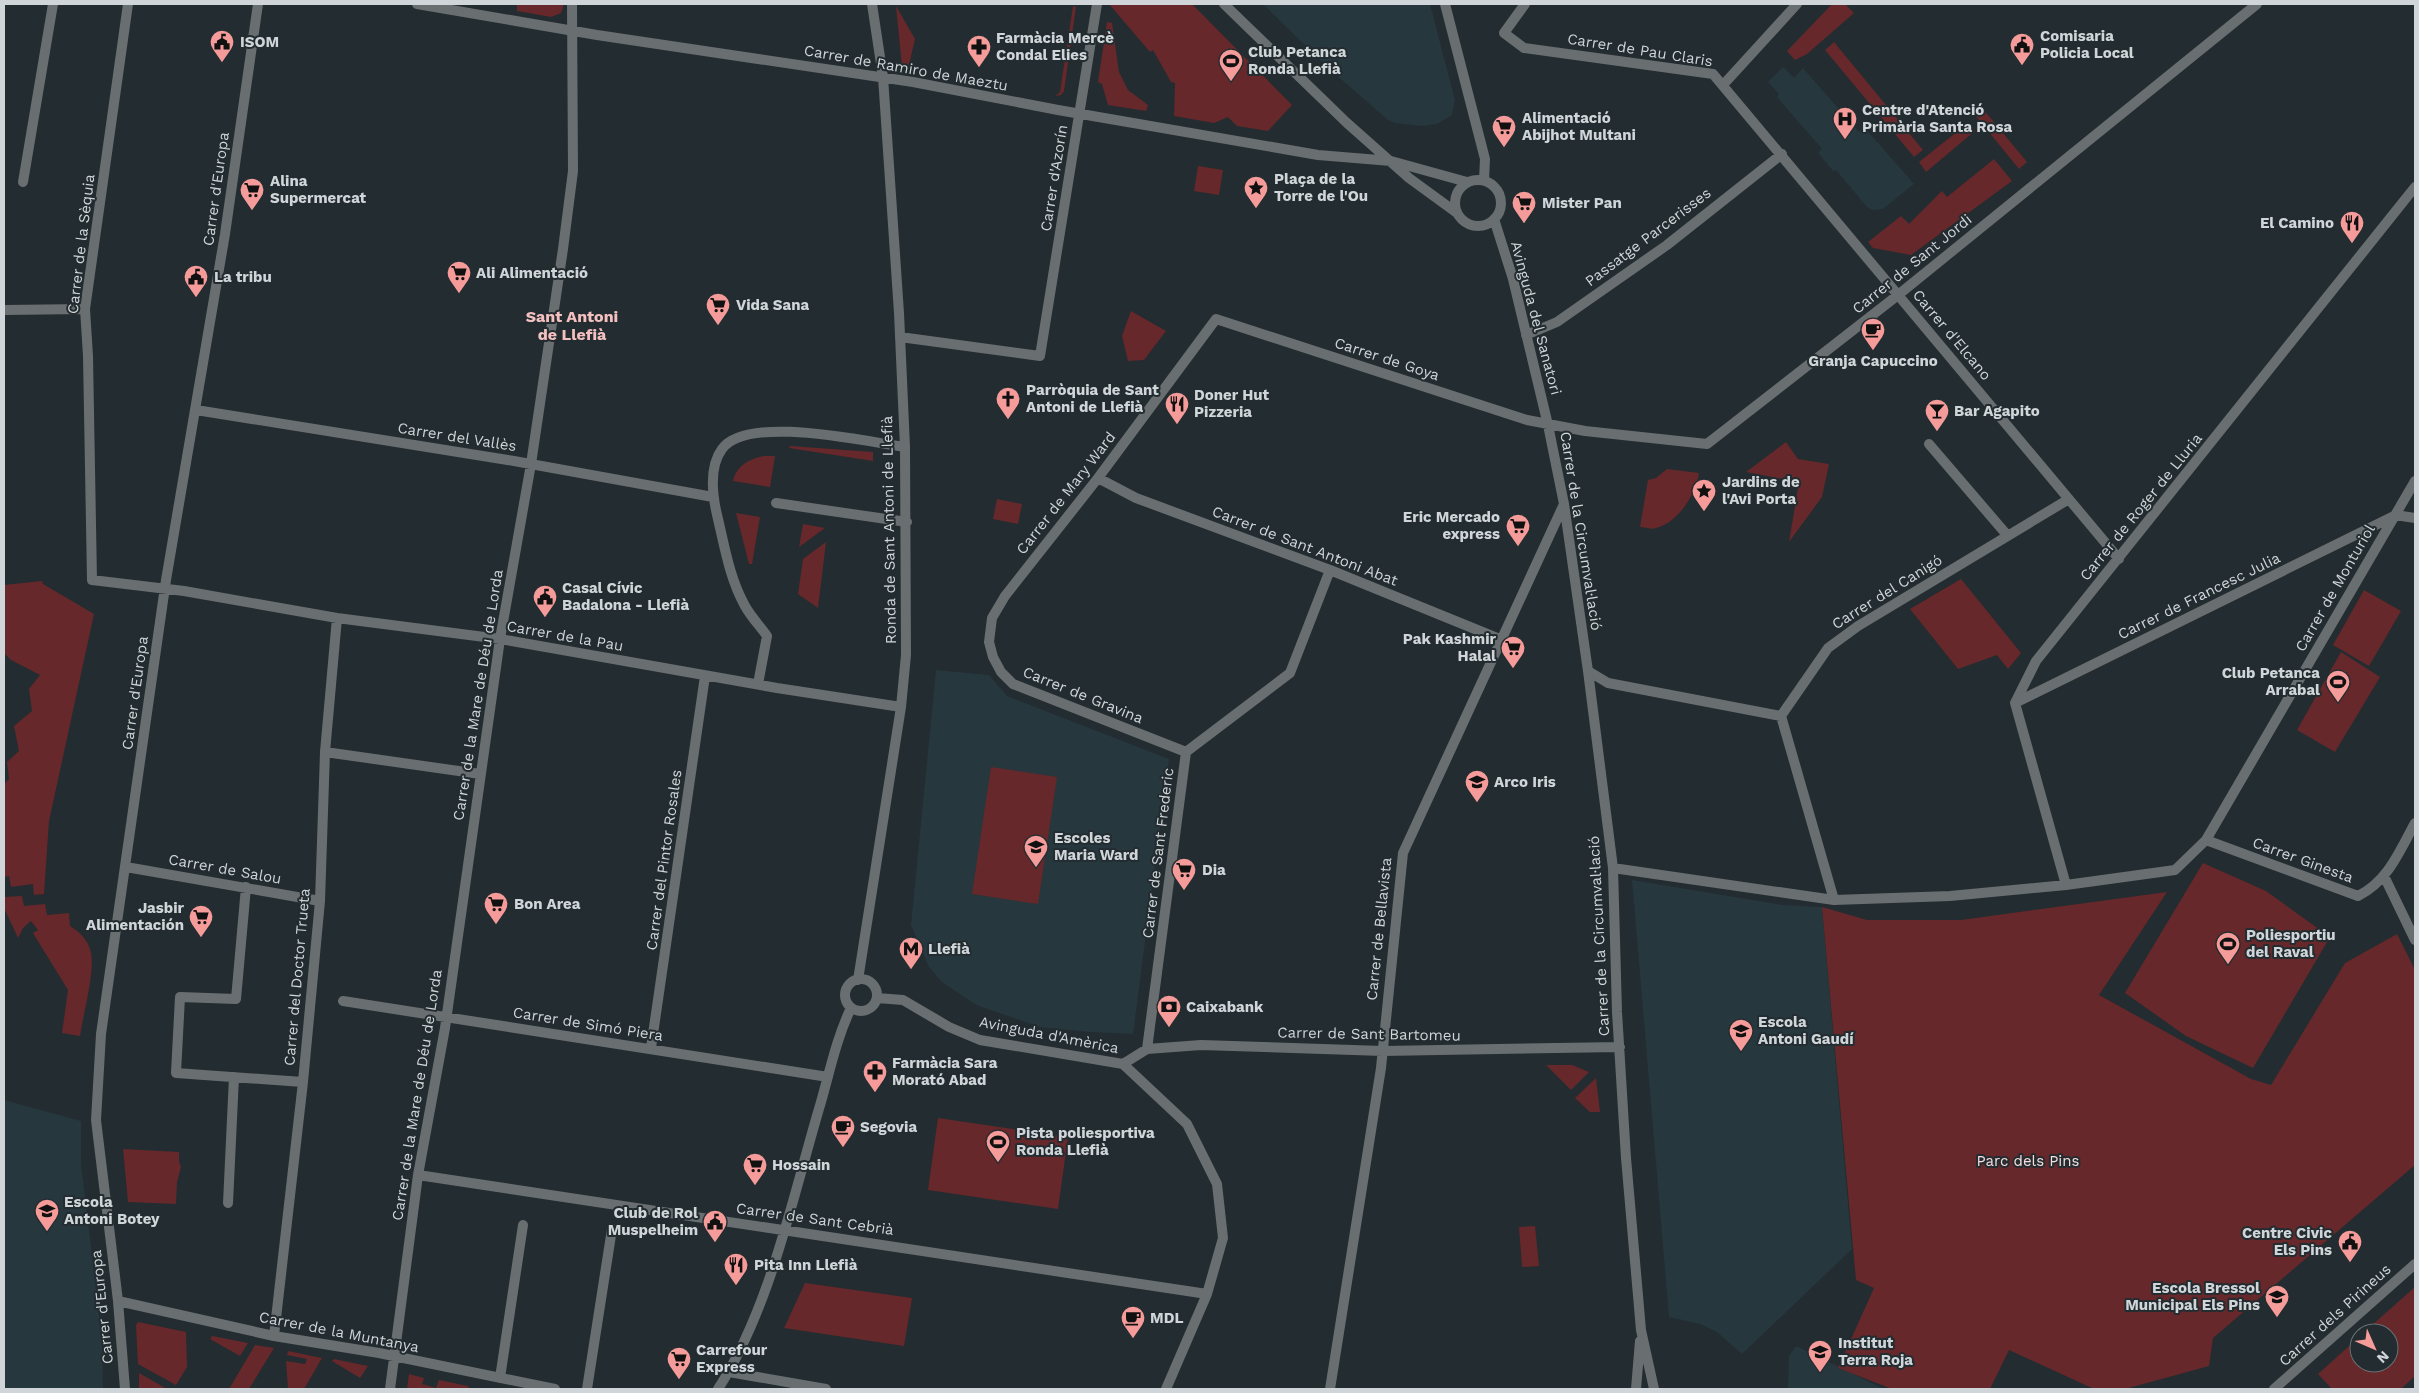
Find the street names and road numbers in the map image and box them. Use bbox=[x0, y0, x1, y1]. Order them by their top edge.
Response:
street label: Carrer de Pau Claris bbox=[1566, 30, 1714, 70]
street label: Carrer de Ramiro de Maeztu bbox=[803, 41, 1009, 95]
street label: Carrer d'Azorín bbox=[1037, 123, 1071, 233]
street label: Carrer d'Europa bbox=[199, 130, 233, 247]
street label: Carrer de la Sèquia bbox=[63, 173, 99, 315]
street label: Passatge Parcerisses bbox=[1582, 184, 1714, 290]
street label: Carrer de Sant Jordi bbox=[1849, 210, 1975, 318]
street label: Avinguda del Sanatori bbox=[1507, 239, 1565, 397]
street label: Carrer d'Elcano bbox=[1909, 286, 1995, 384]
street label: Carrer de Goya bbox=[1332, 334, 1442, 385]
street label: Ronda de Sant Antoni de Llefià bbox=[878, 415, 900, 644]
street label: Carrer del Vallès bbox=[396, 419, 518, 455]
street label: Carrer de Mary Ward bbox=[1013, 428, 1119, 558]
street label: Carrer de Roger de Lluria bbox=[2076, 429, 2206, 584]
street label: Carrer de la Circumval·lació bbox=[1556, 430, 1606, 632]
street label: Carrer de Sant Antoni Abat bbox=[1210, 502, 1401, 590]
street label: Carrer de Monturiol bbox=[2291, 521, 2379, 655]
street label: Carrer de Francesc Julia bbox=[2115, 549, 2284, 643]
street label: Carrer del Canigó bbox=[1829, 551, 1945, 633]
street label: Carrer de la Mare de Déu de Lorda bbox=[449, 568, 507, 822]
street label: Carrer de la Pau bbox=[505, 617, 625, 655]
street label: Carrer d'Europa bbox=[118, 634, 152, 751]
street label: Carrer de Gravina bbox=[1020, 663, 1146, 728]
street label: Carrer de Sant Frederic bbox=[1139, 767, 1177, 939]
street label: Carrer del Pintor Rosales bbox=[642, 768, 686, 952]
street label: Carrer Ginesta bbox=[2250, 833, 2356, 887]
street label: Carrer de la Circumval·lació bbox=[1585, 835, 1613, 1037]
street label: Carrer de Salou bbox=[167, 850, 283, 888]
street label: Carrer de Bellavista bbox=[1363, 856, 1396, 1001]
street label: Carrer del Doctor Trueta bbox=[280, 887, 314, 1067]
street label: Carrer de la Mare de Déu de Lorda bbox=[388, 968, 446, 1222]
street label: Carrer de Simó Piera bbox=[512, 1003, 665, 1045]
street label: Avinguda d'Amèrica bbox=[978, 1013, 1121, 1057]
street label: Carrer de Sant Bartomeu bbox=[1277, 1023, 1461, 1045]
street label: Carrer de Sant Cebrià bbox=[735, 1199, 895, 1239]
street label: Carrer d'Europa bbox=[87, 1249, 117, 1365]
street label: Carrer dels Pirineus bbox=[2275, 1260, 2395, 1370]
street label: Carrer de la Muntanya bbox=[258, 1308, 421, 1356]

